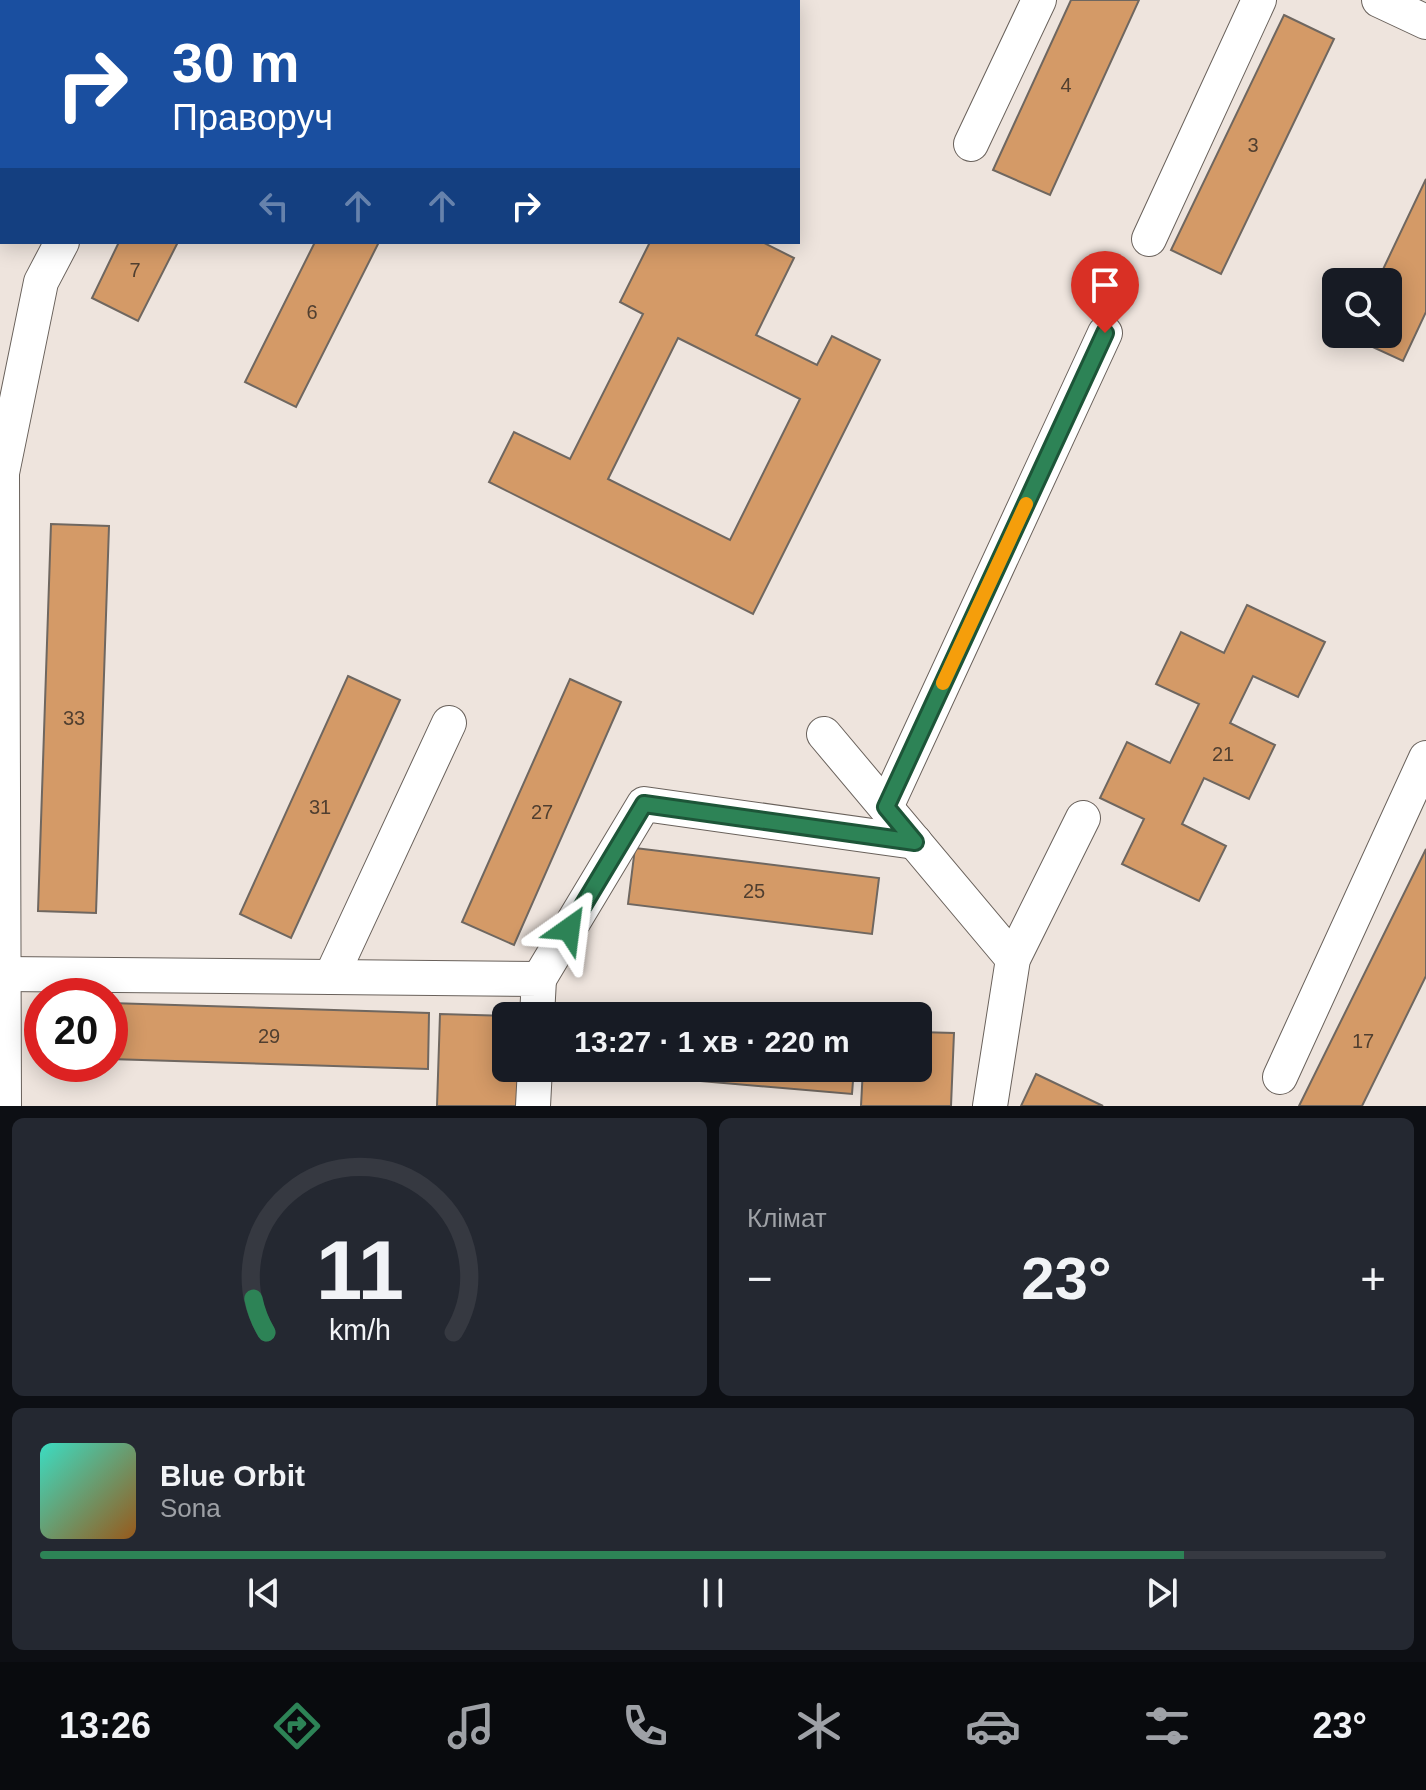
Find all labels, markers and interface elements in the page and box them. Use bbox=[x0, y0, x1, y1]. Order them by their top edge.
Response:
text: 30 m bbox=[172, 31, 300, 94]
icon: right bbox=[40, 32, 144, 136]
house number: 4 bbox=[1060, 74, 1072, 96]
text: Праворуч bbox=[172, 97, 333, 138]
house number: 3 bbox=[1247, 134, 1259, 156]
icon: left bbox=[252, 184, 296, 228]
icon: ahead bbox=[336, 184, 380, 228]
icon: ahead bbox=[420, 184, 464, 228]
icon: right bbox=[504, 184, 548, 228]
pin bbox=[1071, 251, 1139, 333]
house number: 7 bbox=[129, 259, 141, 281]
icon: arrive bbox=[1083, 263, 1127, 307]
map controls bbox=[1322, 268, 1402, 348]
button: search bbox=[1322, 268, 1402, 348]
house number: 6 bbox=[306, 301, 318, 323]
house number: 33 bbox=[63, 707, 85, 729]
house number: 21 bbox=[1212, 743, 1234, 765]
house number: 31 bbox=[309, 796, 331, 818]
house number: 27 bbox=[531, 801, 553, 823]
house number: 25 bbox=[743, 880, 765, 902]
position arrow bbox=[527, 887, 611, 971]
speed limit sign: 20 bbox=[24, 978, 128, 1082]
house number: 29 bbox=[258, 1025, 280, 1047]
text: 13:27 · 1 хв · 220 m bbox=[574, 1025, 850, 1058]
house number: 17 bbox=[1352, 1030, 1374, 1052]
text: Клімат bbox=[747, 1203, 827, 1233]
text: 11 bbox=[316, 1224, 403, 1317]
text: 23° bbox=[1021, 1245, 1112, 1312]
text: − bbox=[747, 1254, 773, 1303]
text: + bbox=[1360, 1254, 1386, 1303]
text: km/h bbox=[329, 1314, 390, 1346]
text: Blue Orbit bbox=[160, 1459, 305, 1492]
text: Sona bbox=[160, 1493, 221, 1523]
icon: previous bbox=[242, 1571, 286, 1615]
icon: pause bbox=[691, 1571, 735, 1615]
icon: next bbox=[1140, 1571, 1184, 1615]
icon: directions bbox=[269, 1698, 325, 1754]
icon: music bbox=[443, 1698, 499, 1754]
icon: phone bbox=[617, 1698, 673, 1754]
icon: climate bbox=[791, 1698, 847, 1754]
icon: car bbox=[965, 1698, 1021, 1754]
icon: filters bbox=[1139, 1698, 1195, 1754]
text: 13:26 bbox=[59, 1705, 151, 1746]
text: 23° bbox=[1312, 1705, 1367, 1746]

